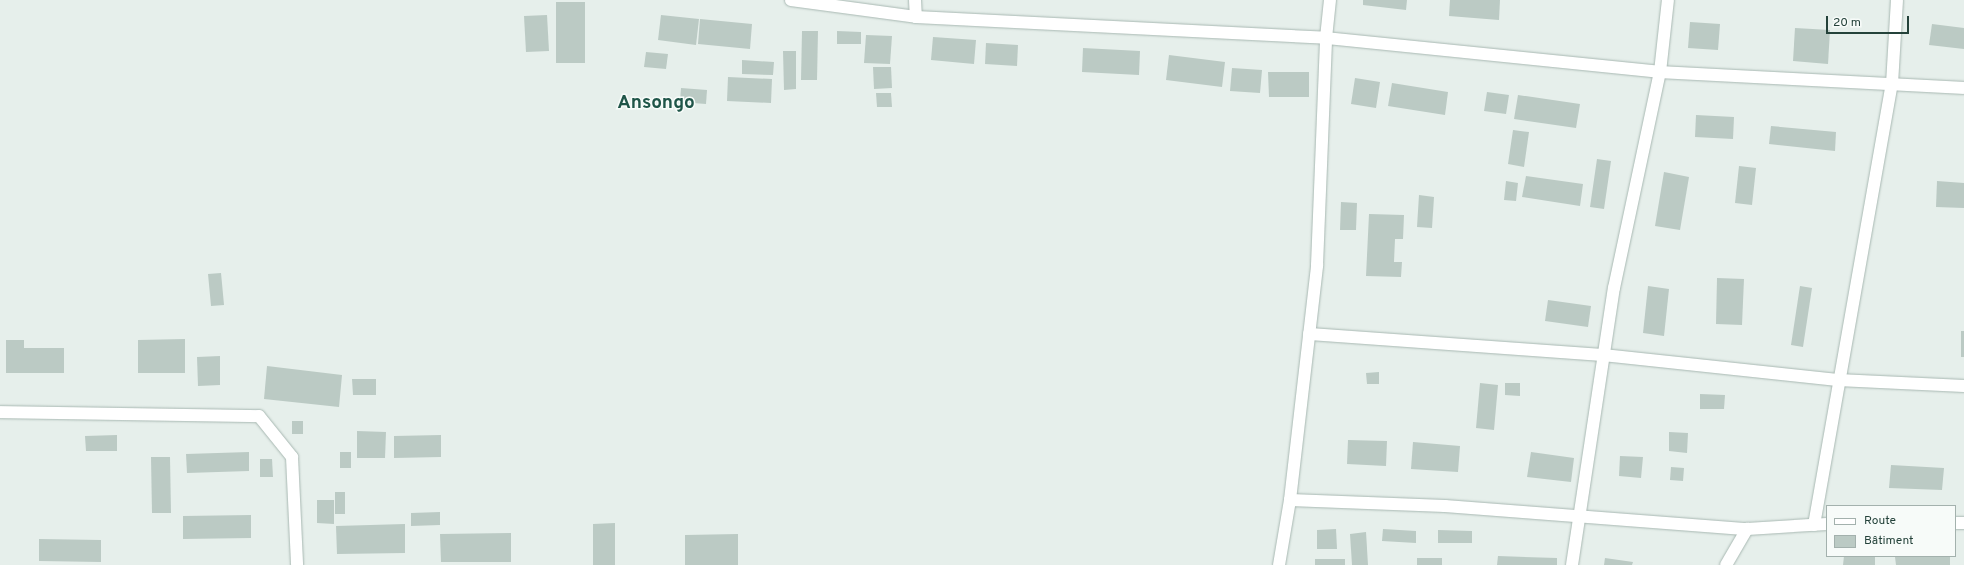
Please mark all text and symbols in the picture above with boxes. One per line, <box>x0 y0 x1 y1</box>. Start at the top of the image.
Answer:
scale bar <box>1828 8 1911 34</box>
text: 20 m <box>1833 15 1861 31</box>
district label: Ansongo <box>617 93 695 115</box>
legend <box>1826 505 1956 557</box>
text: Route <box>1864 513 1896 529</box>
text: Bâtiment <box>1864 533 1914 549</box>

